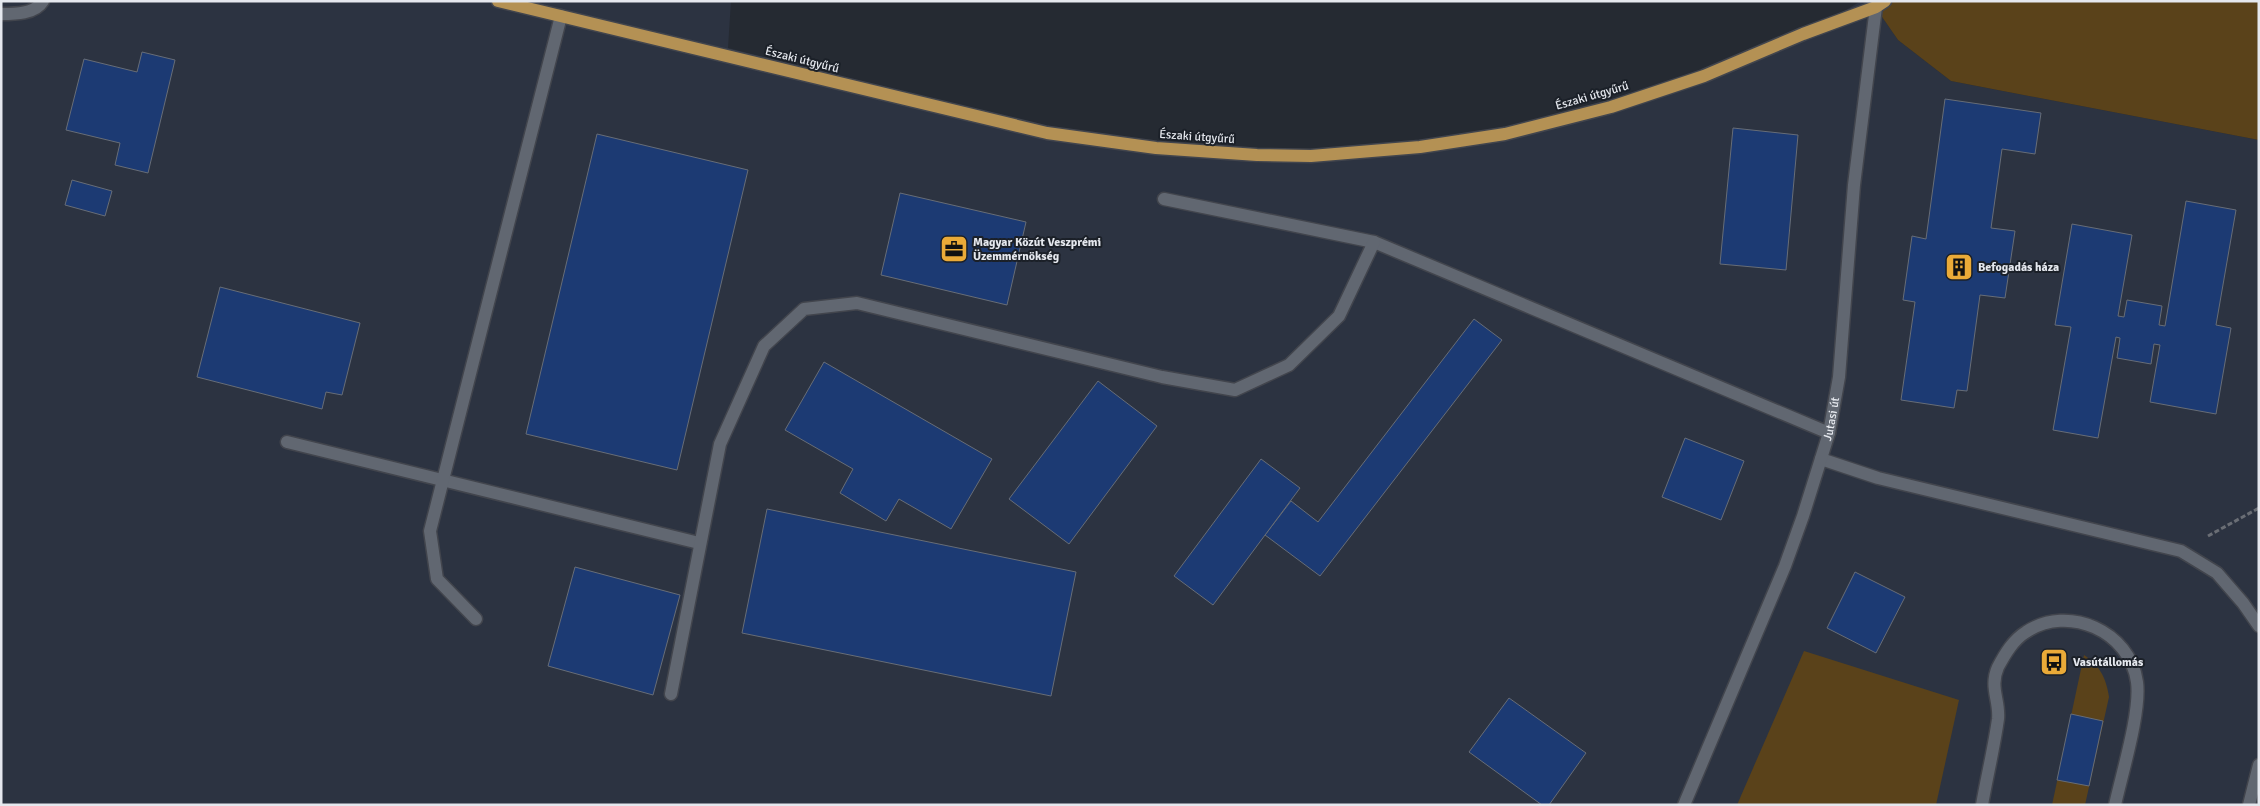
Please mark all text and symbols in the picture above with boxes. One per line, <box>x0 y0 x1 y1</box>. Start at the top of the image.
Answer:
street label: Északi útgyűrű <box>764 44 840 76</box>
street label: Északi útgyűrű <box>1554 78 1630 114</box>
street label: Északi útgyűrű <box>1159 127 1235 147</box>
office icon: Magyar Közút Veszprémi Üzemmérnökség <box>939 234 969 264</box>
place label: Magyar Közút Veszprémi Üzemmérnökség <box>973 235 1101 264</box>
building icon: Befogadás háza <box>1944 252 1974 282</box>
place label: Befogadás háza <box>1978 260 2059 275</box>
street label: Jutasi út <box>1820 396 1843 443</box>
bus stop icon: Vasútállomás <box>2039 647 2069 677</box>
place label: Vasútállomás <box>2073 655 2144 670</box>

